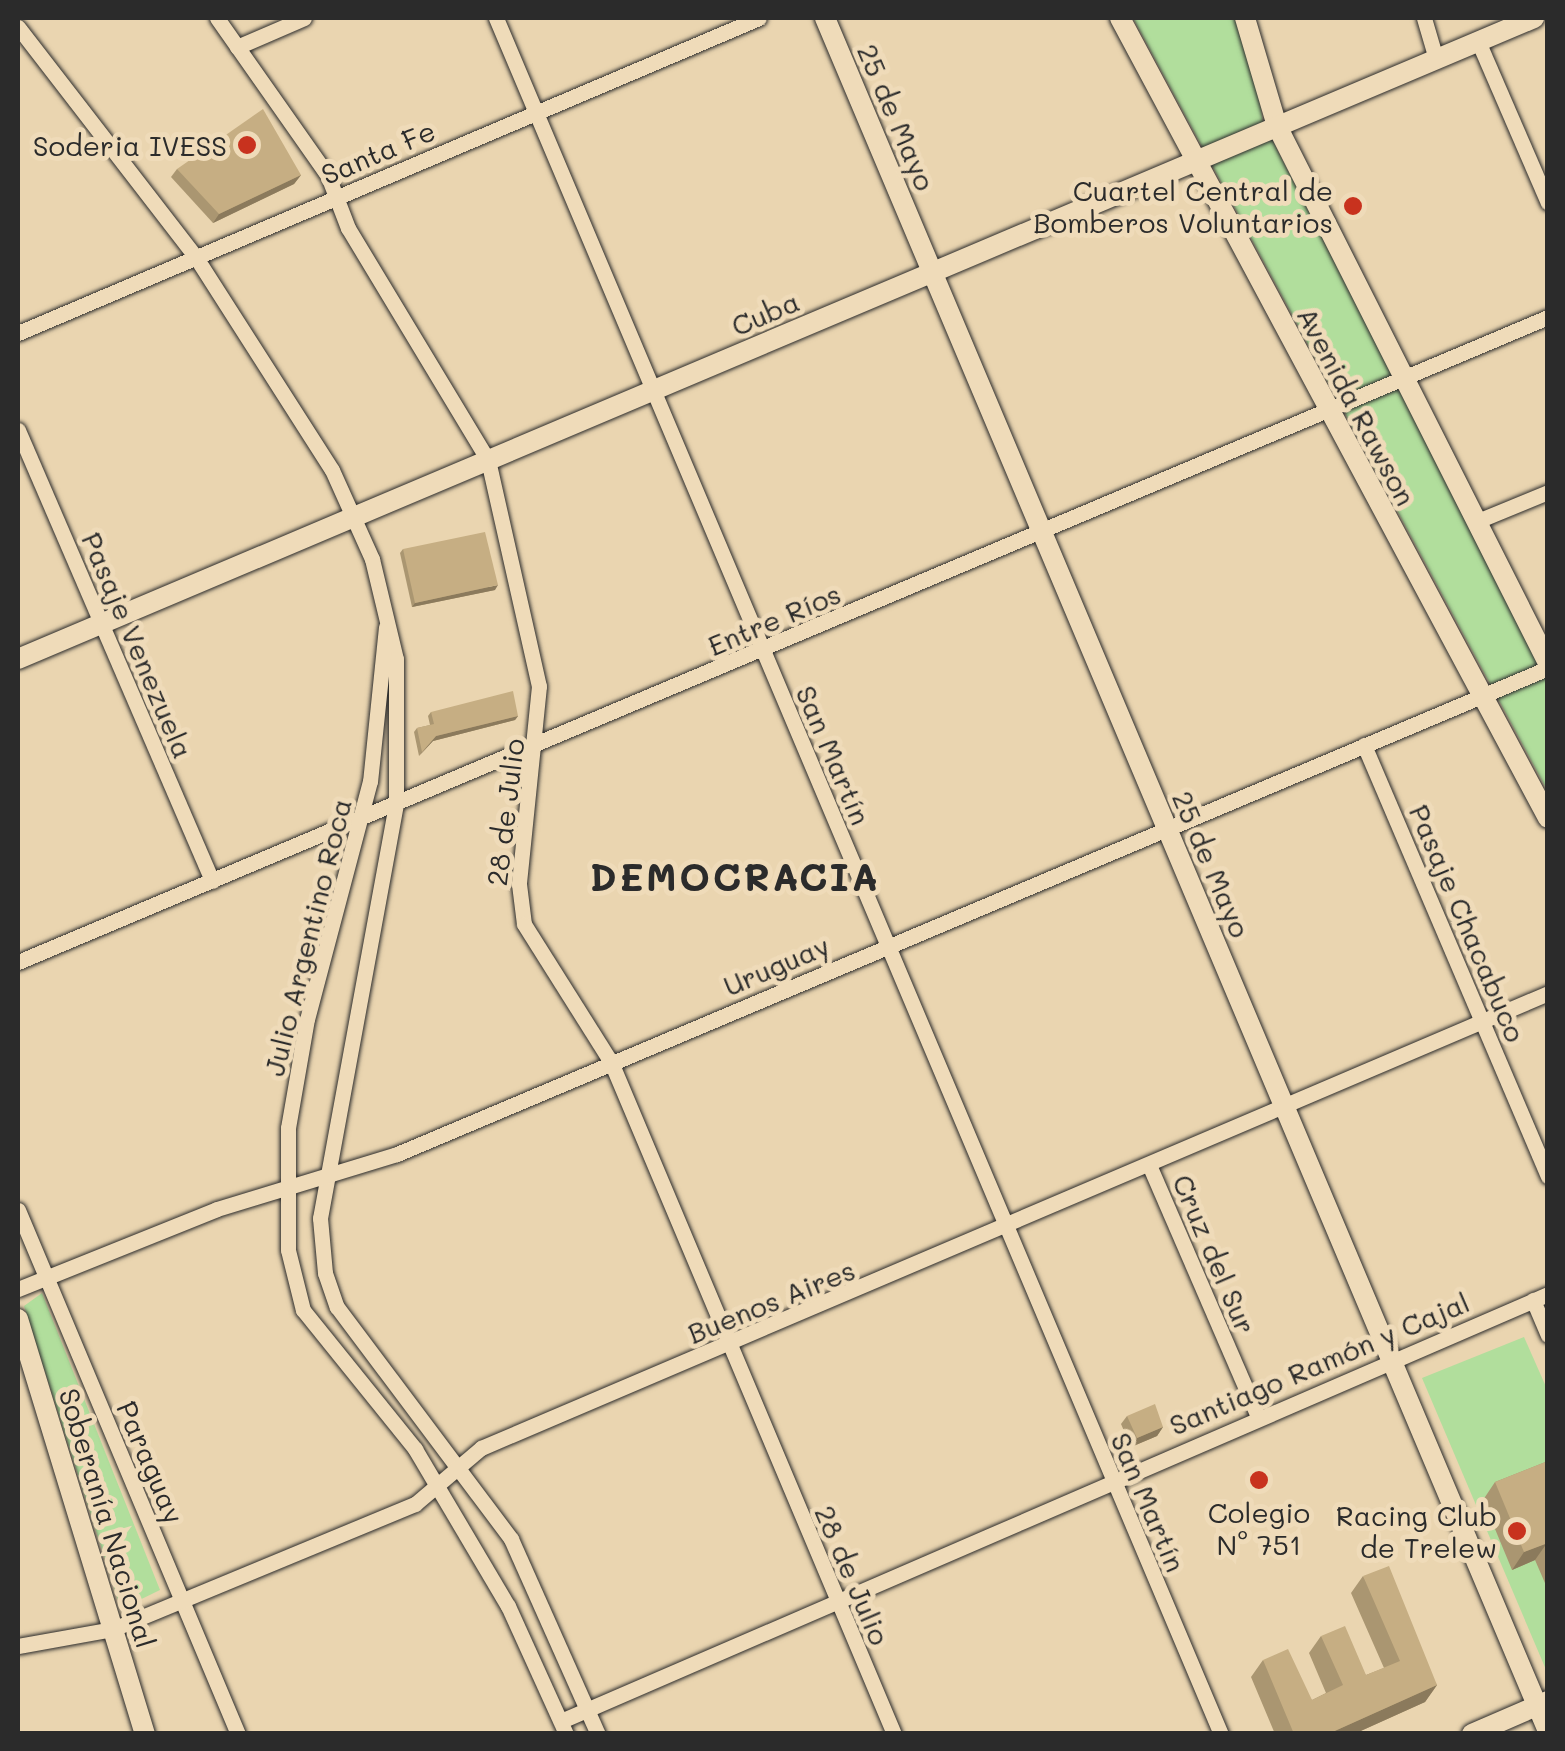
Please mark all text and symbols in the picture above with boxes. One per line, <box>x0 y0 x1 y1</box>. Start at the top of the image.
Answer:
street label: 25 de Mayo <box>851 39 943 195</box>
street label: Santa Fe <box>316 113 440 191</box>
place label: Soderia IVESS <box>33 128 227 162</box>
marker: Soderia IVESS <box>236 134 258 156</box>
place label: Cuartel Central de Bomberos Voluntarios <box>1033 173 1333 239</box>
marker: Cuartel Central de Bomberos Voluntarios <box>1342 195 1364 217</box>
street label: Cuba <box>726 284 804 342</box>
street label: Avenida Rawson <box>1291 301 1423 511</box>
street label: Pasaje Venezuela <box>75 527 201 763</box>
street label: Entre Ríos <box>702 576 846 662</box>
street label: San Martín <box>790 680 878 830</box>
street label: 28 de Julio <box>479 736 531 888</box>
street label: 25 de Mayo <box>1166 786 1258 942</box>
street label: Julio Argentino Roca <box>256 795 358 1079</box>
street label: Pasaje Chacabuco <box>1403 799 1533 1047</box>
district label: DEMOCRACIA <box>590 854 880 900</box>
street label: Uruguay <box>718 928 834 1002</box>
street label: Cruz del Sur <box>1166 1169 1264 1339</box>
street label: Buenos Aires <box>682 1252 860 1350</box>
street label: Santiago Ramón y Cajal <box>1164 1285 1474 1441</box>
street label: Soberanía Nacional <box>53 1384 163 1652</box>
street label: Paraguay <box>110 1396 192 1528</box>
street label: San Martín <box>1105 1427 1193 1577</box>
marker: Colegio N° 751 <box>1248 1469 1270 1491</box>
place label: Colegio N° 751 <box>1208 1495 1310 1561</box>
place label: Racing Club de Trelew <box>1336 1498 1497 1564</box>
street label: 28 de Julio <box>809 1500 897 1650</box>
marker: Racing Club de Trelew <box>1506 1520 1528 1542</box>

